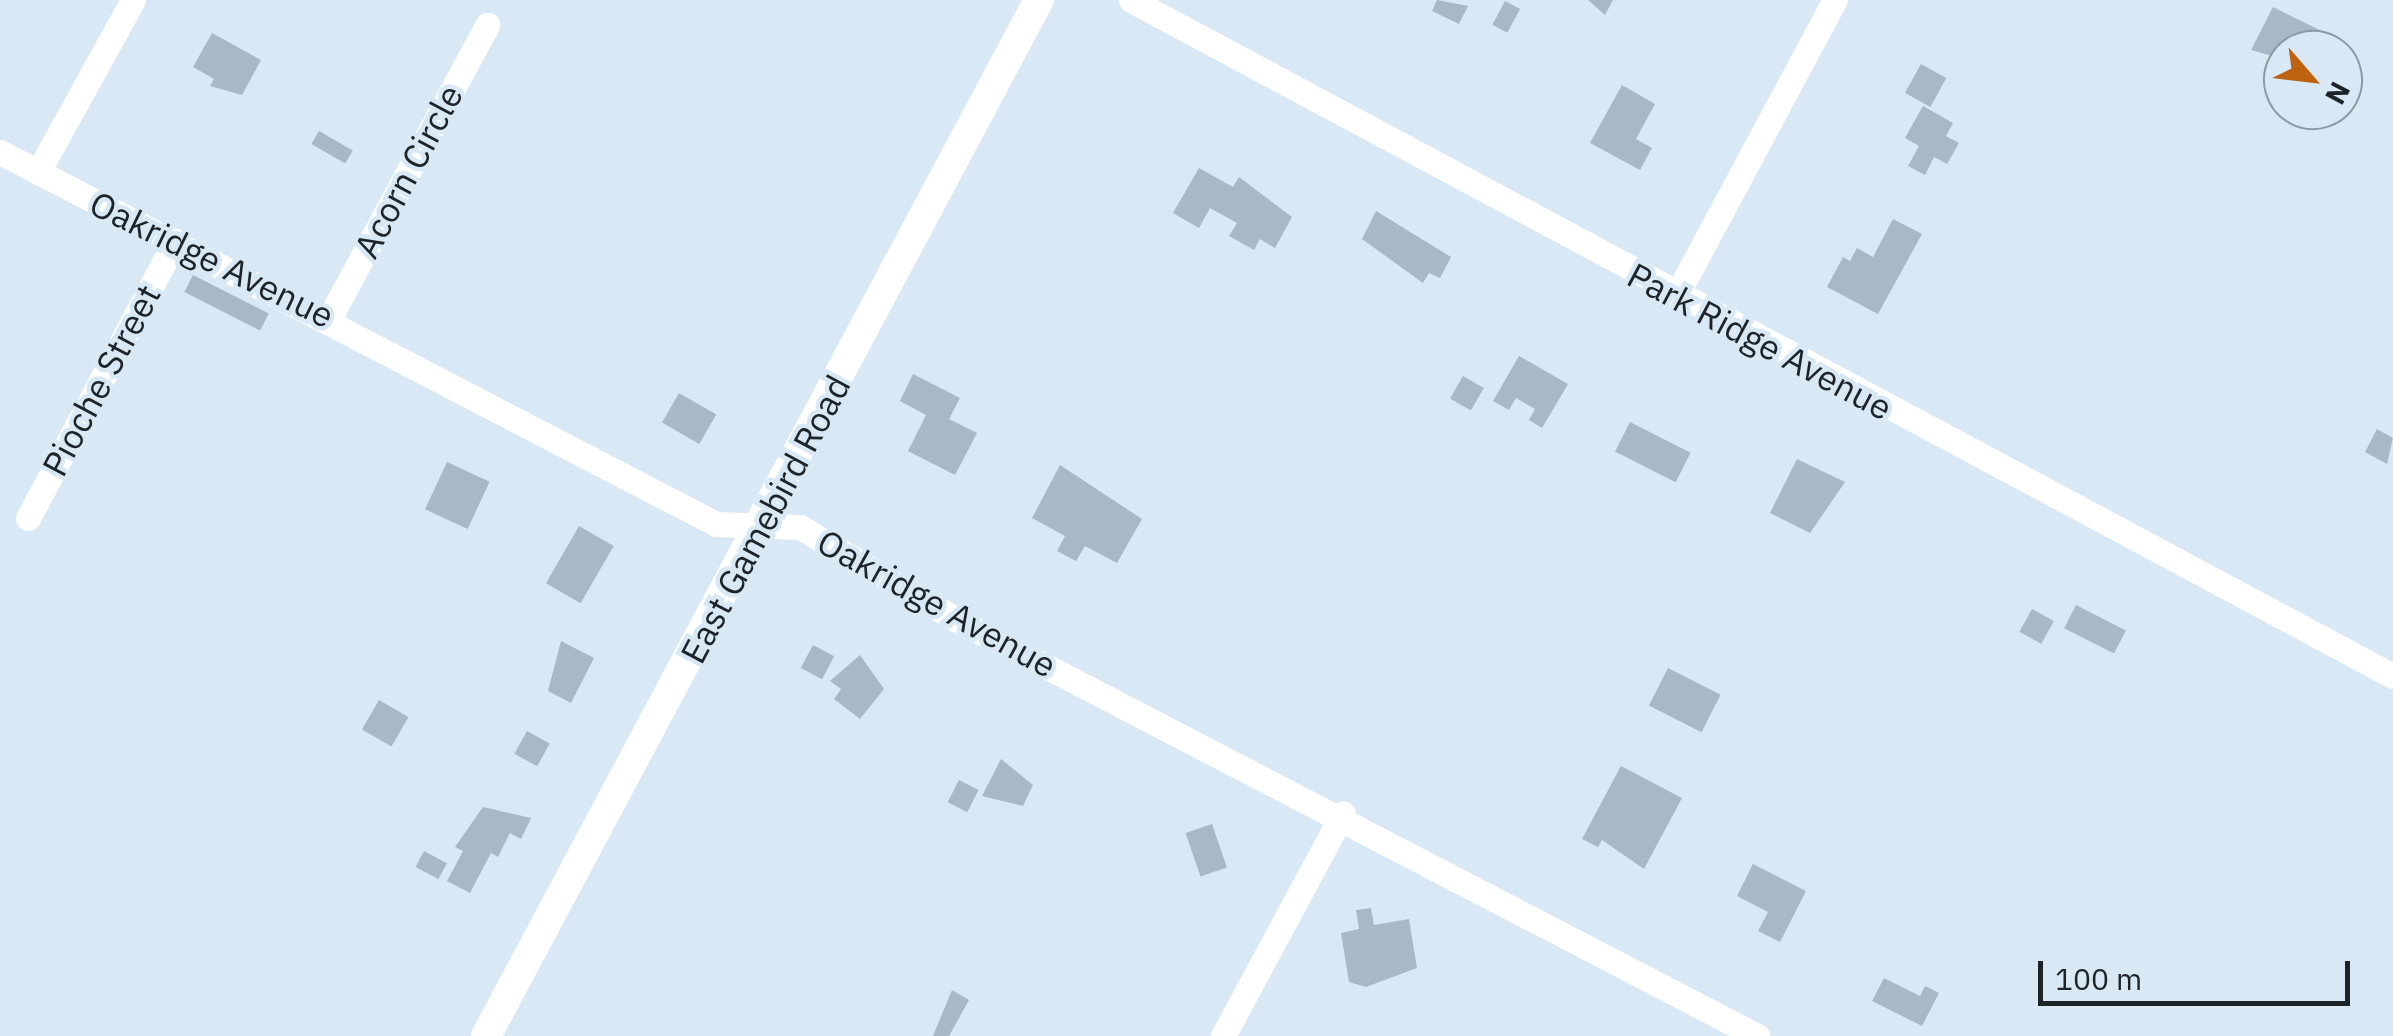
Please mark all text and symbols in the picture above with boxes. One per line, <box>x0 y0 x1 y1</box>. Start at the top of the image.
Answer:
north arrow <box>2263 30 2363 130</box>
text: N <box>2317 76 2359 111</box>
street label: Acorn Circle <box>345 77 471 265</box>
street label: Oakridge Avenue <box>83 182 341 336</box>
street label: Park Ridge Avenue <box>1621 254 1899 428</box>
street label: Pioche Street <box>33 277 169 483</box>
street label: East Gamebird Road <box>671 368 859 670</box>
street label: Oakridge Avenue <box>810 520 1064 686</box>
scale bar <box>2043 941 2356 1003</box>
text: 100 m <box>2055 959 2142 998</box>

